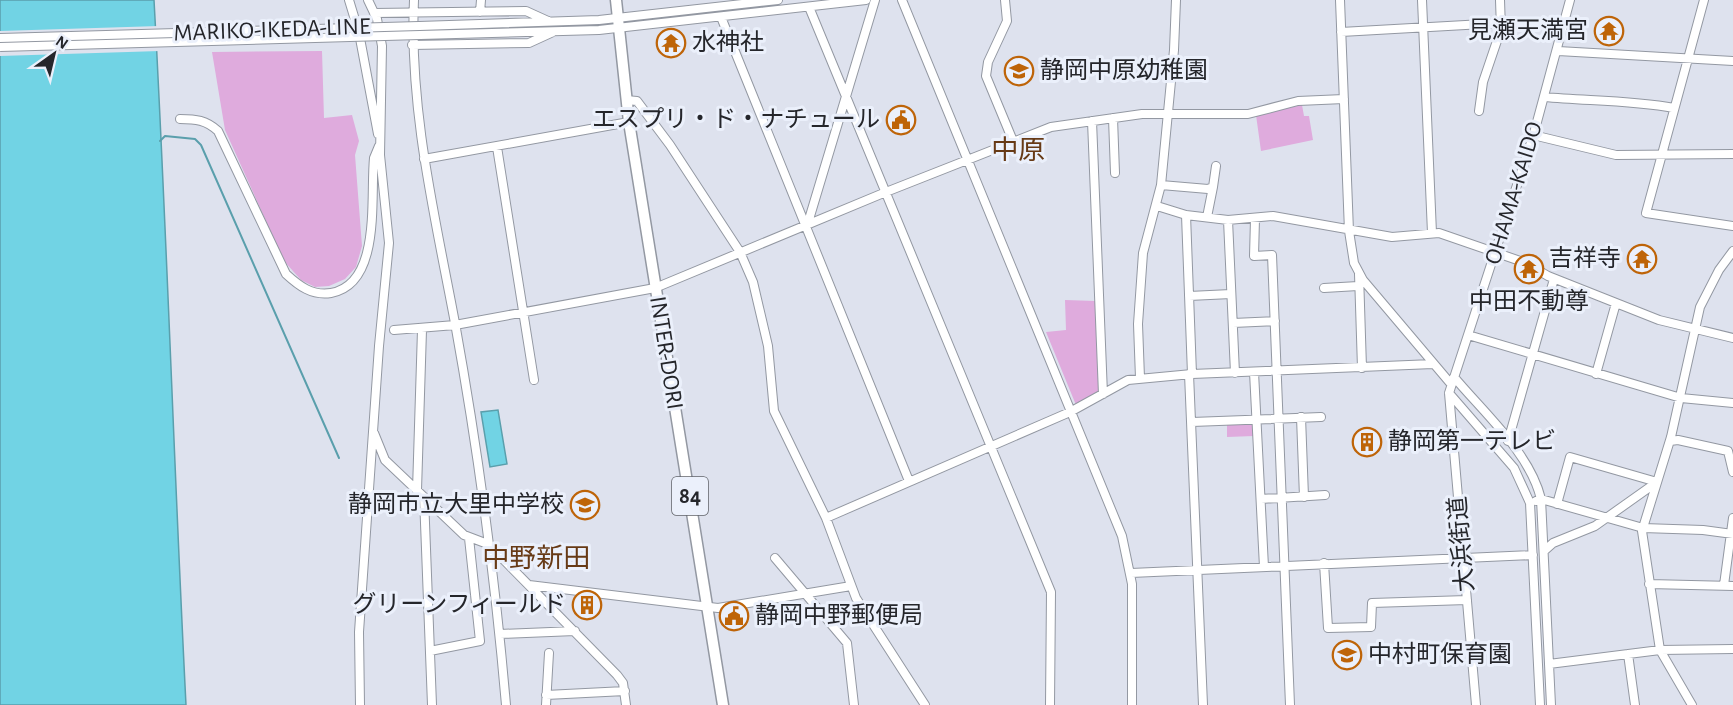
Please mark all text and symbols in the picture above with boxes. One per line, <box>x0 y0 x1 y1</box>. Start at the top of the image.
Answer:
street label: MARIKO-IKEDA-LINE <box>173 15 371 45</box>
temple icon: 見瀬天満宮 <box>1593 15 1625 47</box>
place label: 見瀬天満宮 <box>1468 17 1588 43</box>
north arrow <box>24 24 84 84</box>
temple icon: 水神社 <box>655 27 687 59</box>
place label: 水神社 <box>692 29 764 55</box>
text: N <box>53 33 71 52</box>
school or university icon: 静岡中原幼稚園 <box>1003 55 1035 87</box>
place label: 静岡中原幼稚園 <box>1040 57 1208 83</box>
public building icon: エスプリ・ド・ナチュール <box>885 104 917 136</box>
place label: エスプリ・ド・ナチュール <box>592 107 880 132</box>
street label: OHAMA-KAIDO <box>1481 119 1547 267</box>
district label: 中原 <box>991 136 1045 164</box>
temple icon: 吉祥寺 <box>1626 243 1658 275</box>
place label: 吉祥寺 <box>1549 245 1621 271</box>
temple icon: 中田不動尊 <box>1513 253 1545 285</box>
place label: 中田不動尊 <box>1469 288 1589 314</box>
street label: INTER-DORI <box>645 295 687 411</box>
building icon: 静岡第一テレビ <box>1351 426 1383 458</box>
place label: 静岡第一テレビ <box>1388 428 1556 454</box>
road number: 84 <box>672 477 708 515</box>
school or university icon: 静岡市立大里中学校 <box>569 489 601 521</box>
place label: 静岡市立大里中学校 <box>348 491 564 517</box>
street label: 大浜街道 <box>1444 495 1478 593</box>
district label: 中野新田 <box>482 544 590 572</box>
building icon: グリーンフィールド <box>571 589 603 621</box>
place label: グリーンフィールド <box>352 591 566 617</box>
public building icon: 静岡中野郵便局 <box>718 600 750 632</box>
place label: 静岡中野郵便局 <box>755 602 923 628</box>
school or university icon: 中村町保育園 <box>1331 639 1363 671</box>
place label: 中村町保育園 <box>1368 641 1512 667</box>

